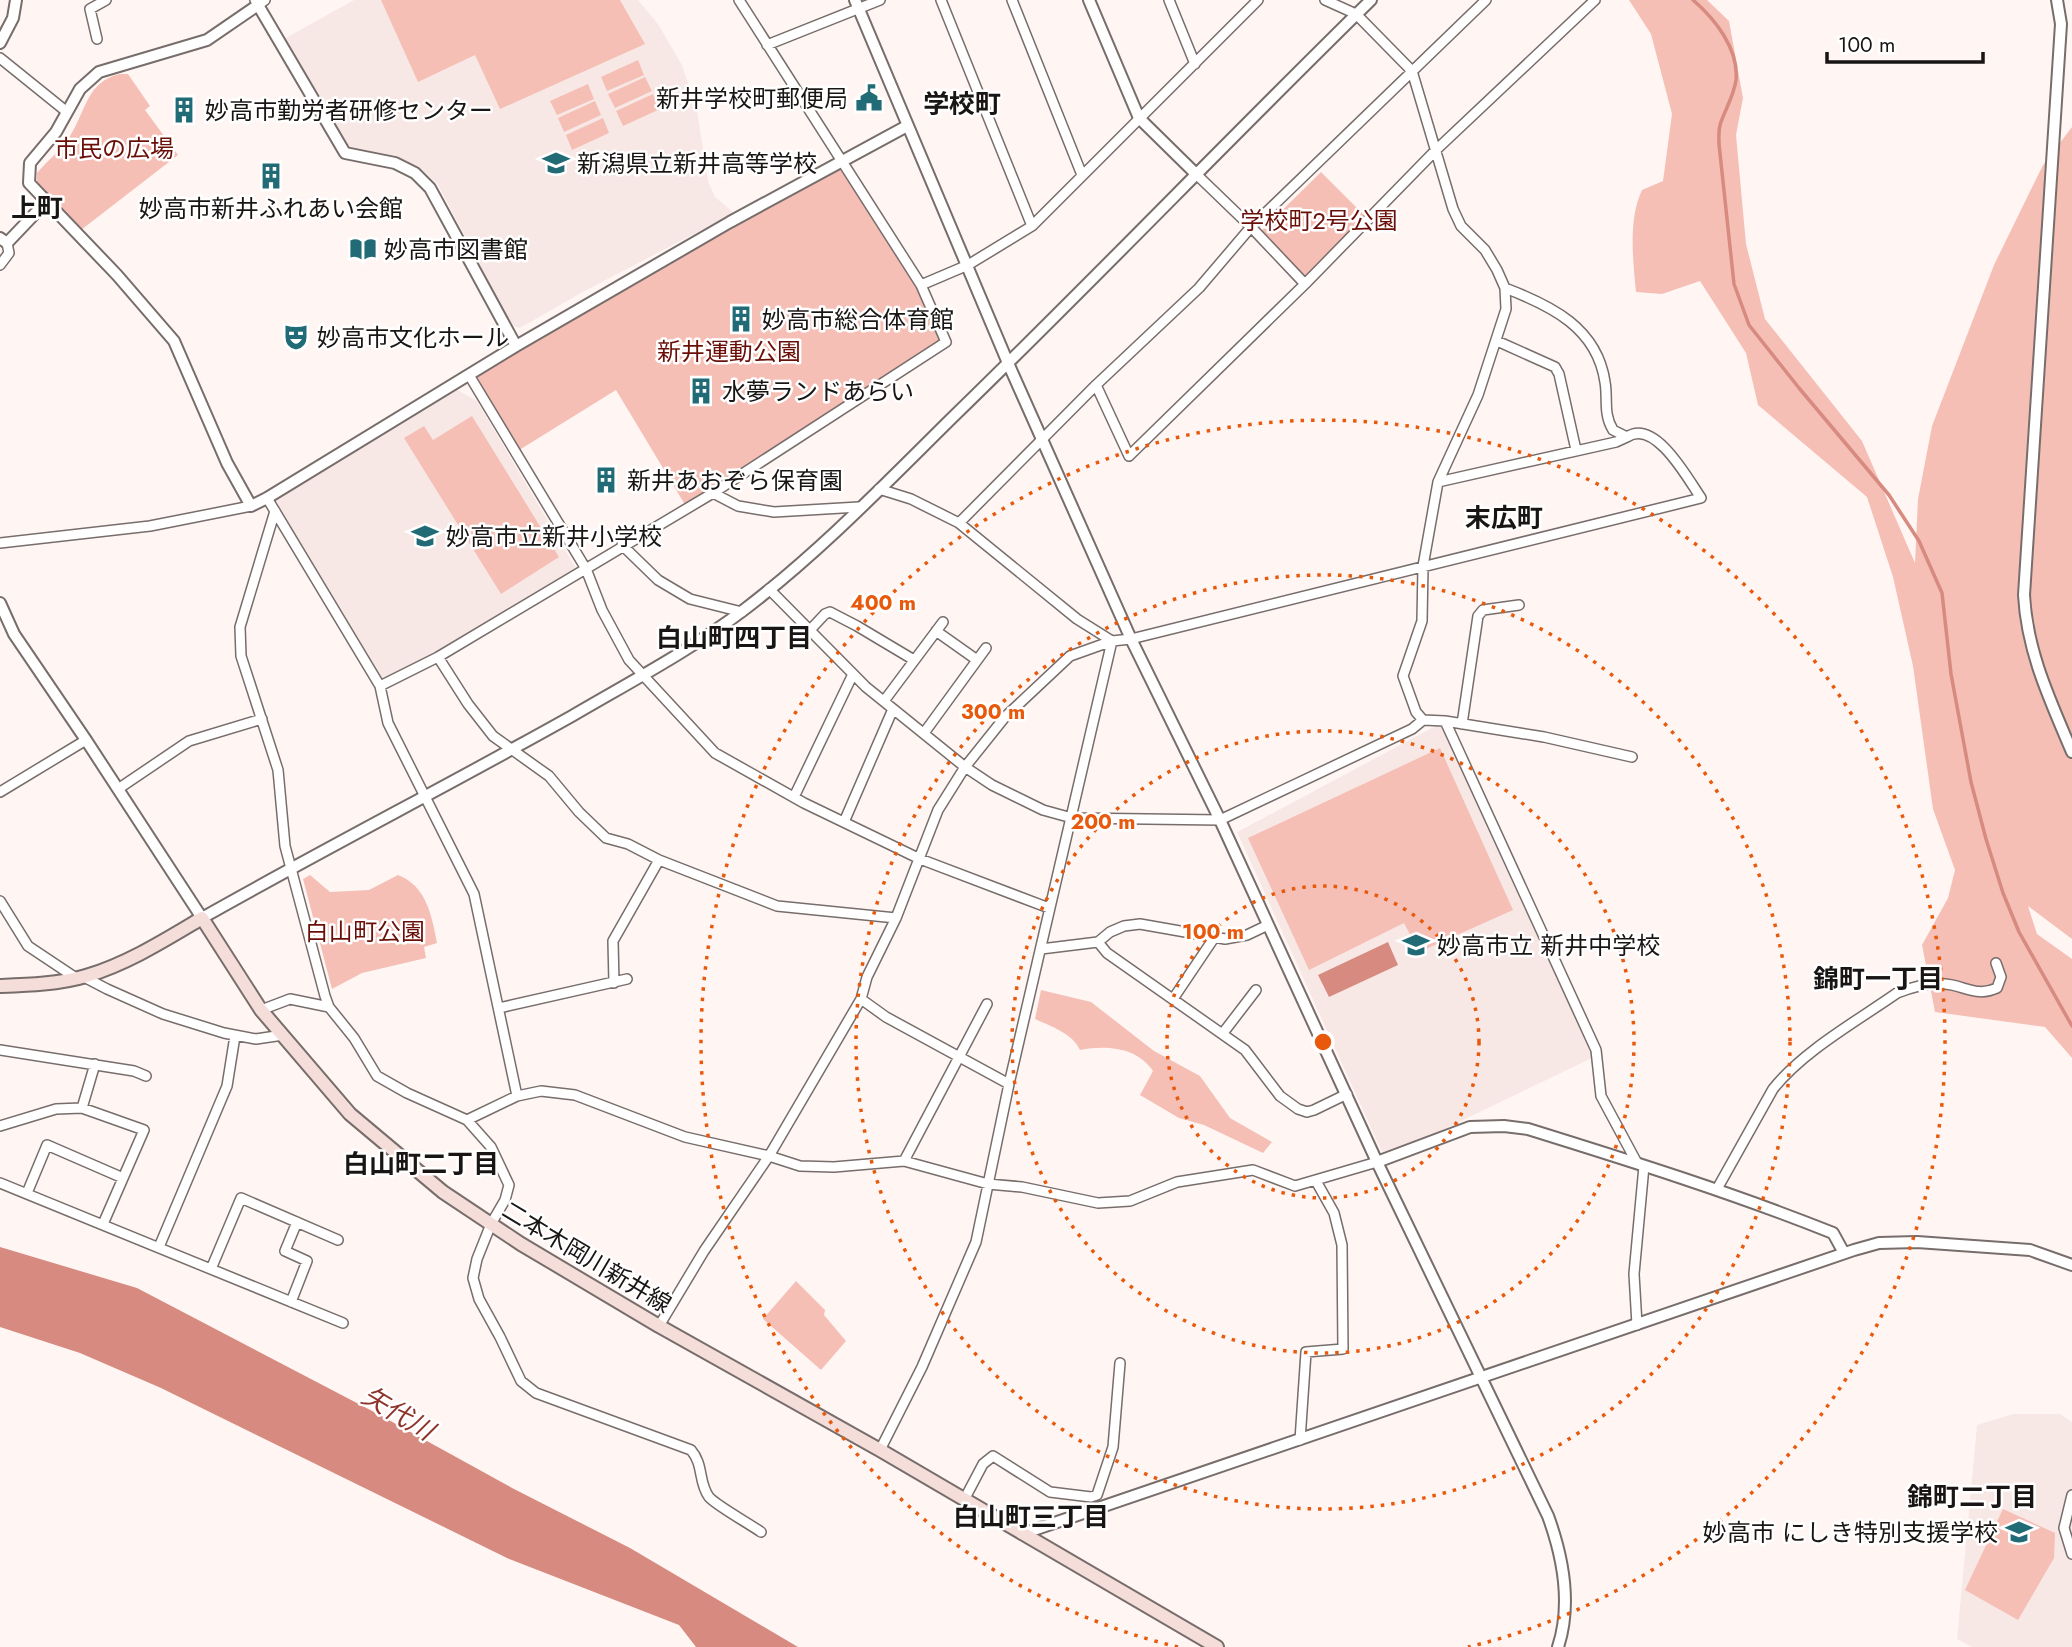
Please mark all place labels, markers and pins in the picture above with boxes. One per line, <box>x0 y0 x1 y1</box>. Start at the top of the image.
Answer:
place label: 新井学校町郵便局 <box>656 81 848 116</box>
public building icon: 新井学校町郵便局 <box>854 83 884 113</box>
place label: 妙高市勤労者研修センター <box>205 93 493 128</box>
building icon: 妙高市勤労者研修センター <box>169 95 199 125</box>
place label: 新潟県立新井高等学校 <box>577 146 817 181</box>
school or university icon: 新潟県立新井高等学校 <box>541 148 571 178</box>
building icon: 妙高市新井ふれあい会館 <box>256 161 286 191</box>
place label: 妙高市新井ふれあい会館 <box>139 191 403 226</box>
place label: 妙高市図書館 <box>384 232 528 267</box>
library icon: 妙高市図書館 <box>348 234 378 264</box>
place label: 妙高市総合体育館 <box>762 302 954 337</box>
building icon: 妙高市総合体育館 <box>726 304 756 334</box>
place label: 妙高市文化ホール <box>317 320 509 355</box>
theatre icon: 妙高市文化ホール <box>281 322 311 352</box>
place label: 水夢ランドあらい <box>722 374 914 409</box>
building icon: 水夢ランドあらい <box>686 376 716 406</box>
place label: 新井あおぞら保育園 <box>627 463 843 498</box>
building icon: 新井あおぞら保育園 <box>591 465 621 495</box>
place label: 妙高市立新井小学校 <box>446 519 662 554</box>
school or university icon: 妙高市立新井小学校 <box>410 521 440 551</box>
place label: 妙高市立 新井中学校 <box>1437 928 1660 963</box>
school or university icon: 妙高市立 新井中学校 <box>1401 930 1431 960</box>
centre of rings <box>1311 1030 1335 1054</box>
place label: 妙高市 にしき特別支援学校 <box>1703 1515 1998 1550</box>
school or university icon: 妙高市 にしき特別支援学校 <box>2004 1517 2034 1547</box>

